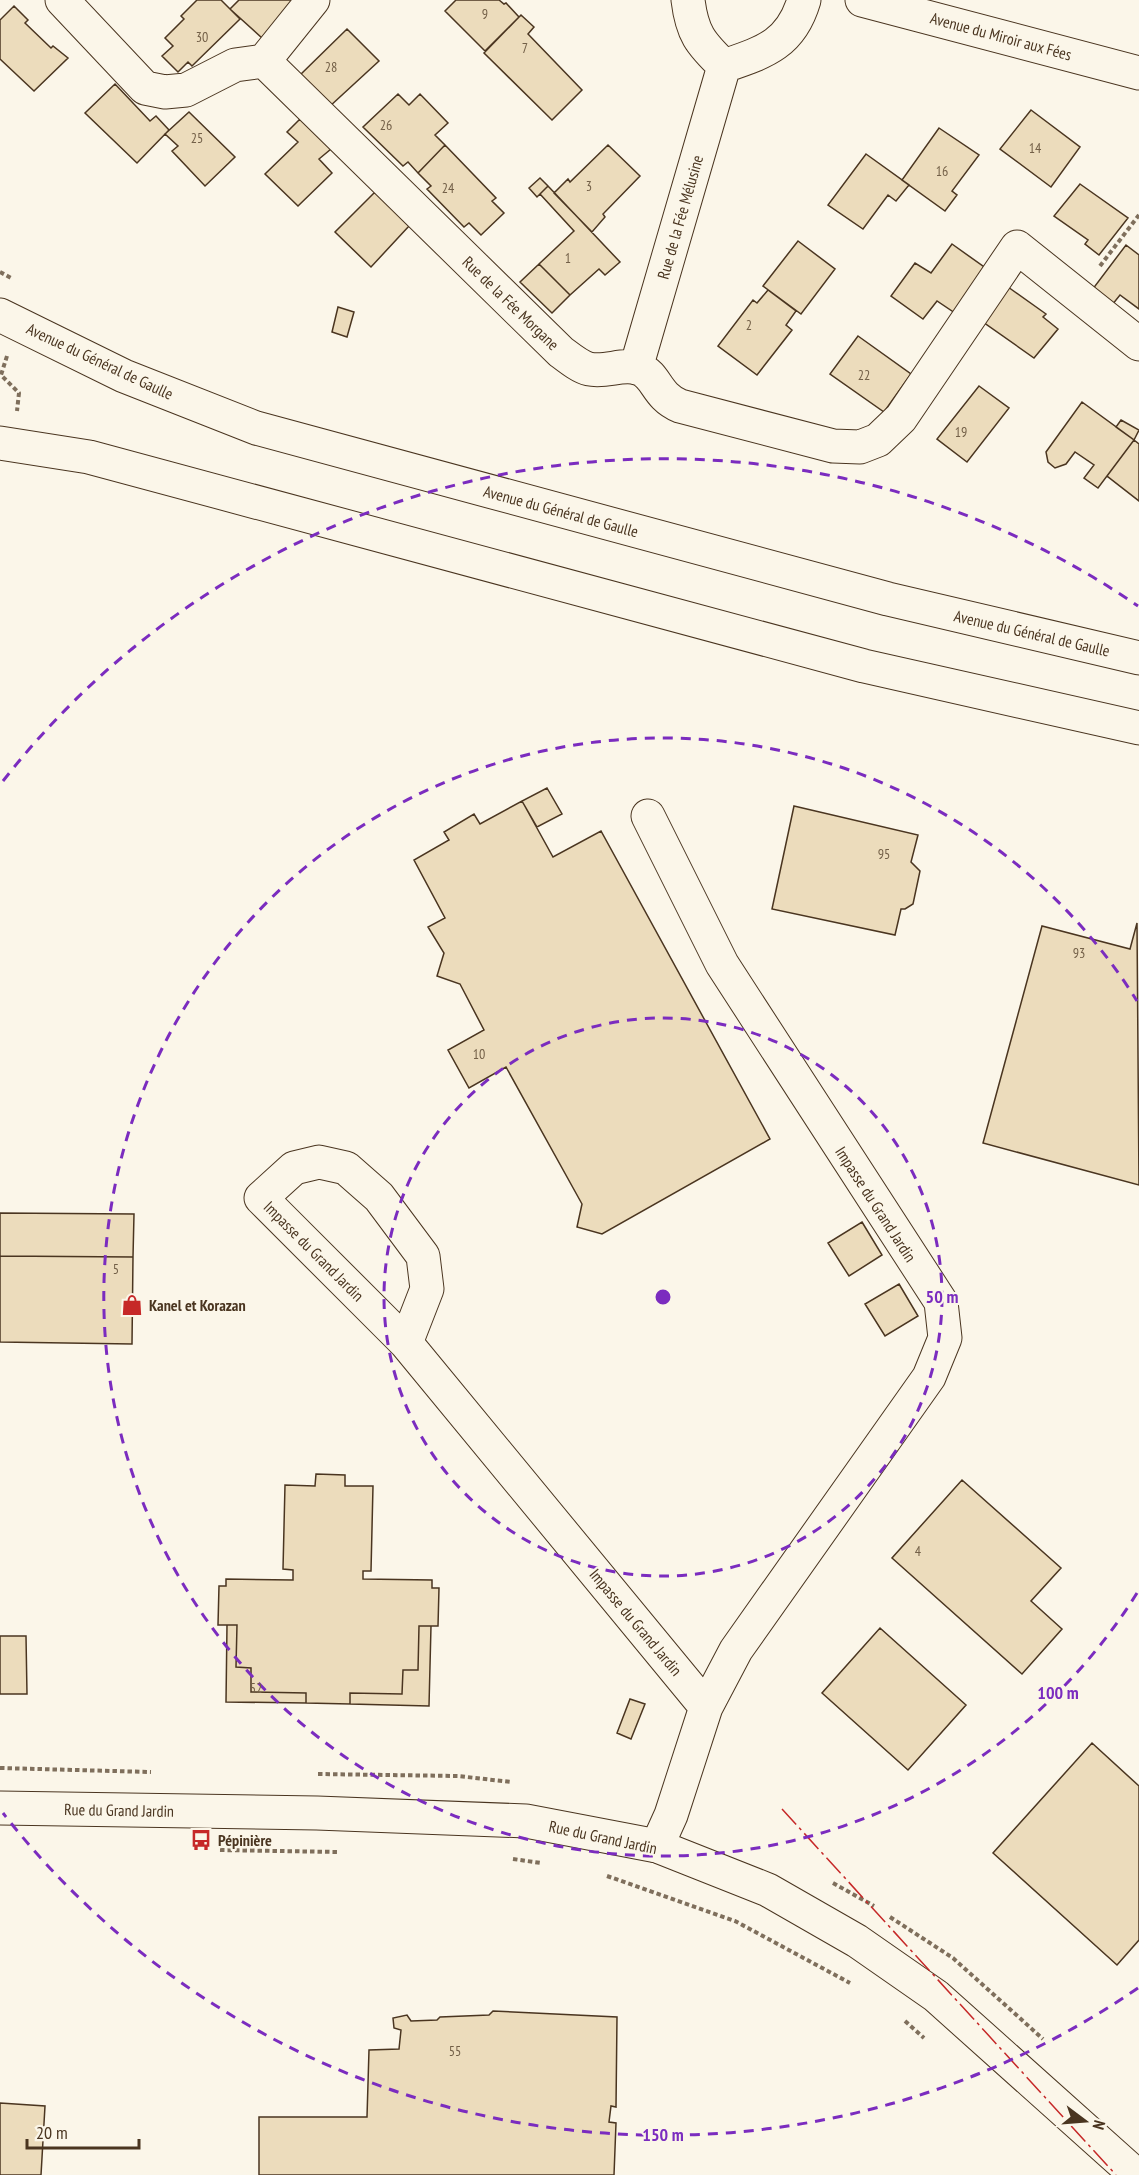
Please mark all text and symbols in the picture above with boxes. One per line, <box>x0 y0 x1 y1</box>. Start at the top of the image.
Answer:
house number: 9 <box>482 5 488 23</box>
street label: Avenue du Miroir aux Fées <box>928 8 1074 64</box>
house number: 30 <box>196 28 208 46</box>
house number: 7 <box>522 39 528 57</box>
house number: 28 <box>325 58 337 76</box>
house number: 26 <box>380 116 392 134</box>
house number: 25 <box>191 129 203 147</box>
house number: 14 <box>1029 139 1042 157</box>
street label: Rue de la Fée Mélusine <box>653 153 707 281</box>
house number: 16 <box>936 162 948 180</box>
house number: 3 <box>586 177 592 195</box>
house number: 24 <box>442 179 455 197</box>
house number: 1 <box>565 249 571 267</box>
street label: Rue de la Fée Morgane <box>459 252 563 354</box>
house number: 2 <box>746 316 752 334</box>
street label: Avenue du Général de Gaulle <box>24 318 176 404</box>
house number: 22 <box>858 366 870 384</box>
house number: 19 <box>955 423 967 441</box>
street label: Avenue du Général de Gaulle <box>481 481 641 541</box>
street label: Avenue du Général de Gaulle <box>952 605 1112 661</box>
house number: 95 <box>878 845 890 863</box>
house number: 93 <box>1073 944 1085 962</box>
house number: 10 <box>473 1045 485 1063</box>
street label: Impasse du Grand Jardin <box>831 1143 921 1265</box>
street label: Impasse du Grand Jardin <box>260 1197 368 1305</box>
house number: 5 <box>113 1260 119 1278</box>
text: 50 m <box>926 1285 958 1308</box>
centre of rings <box>653 1287 673 1307</box>
shop icon: Kanel et Korazan <box>120 1293 144 1317</box>
place label: Kanel et Korazan <box>149 1295 246 1315</box>
house number: 4 <box>915 1542 922 1560</box>
street label: Impasse du Grand Jardin <box>585 1564 687 1680</box>
house number: 52 <box>250 1679 262 1697</box>
text: 100 m <box>1037 1681 1079 1704</box>
street label: Rue du Grand Jardin <box>64 1799 174 1821</box>
street label: Rue du Grand Jardin <box>547 1816 659 1858</box>
bus stop icon: Pépinière <box>189 1828 213 1852</box>
place label: Pépinière <box>218 1830 272 1850</box>
house number: 55 <box>449 2042 461 2060</box>
north arrow <box>1055 2091 1115 2151</box>
scale bar <box>27 2112 140 2150</box>
text: N <box>1089 2118 1110 2132</box>
text: 20 m <box>36 2121 68 2144</box>
text: 150 m <box>642 2123 684 2146</box>

